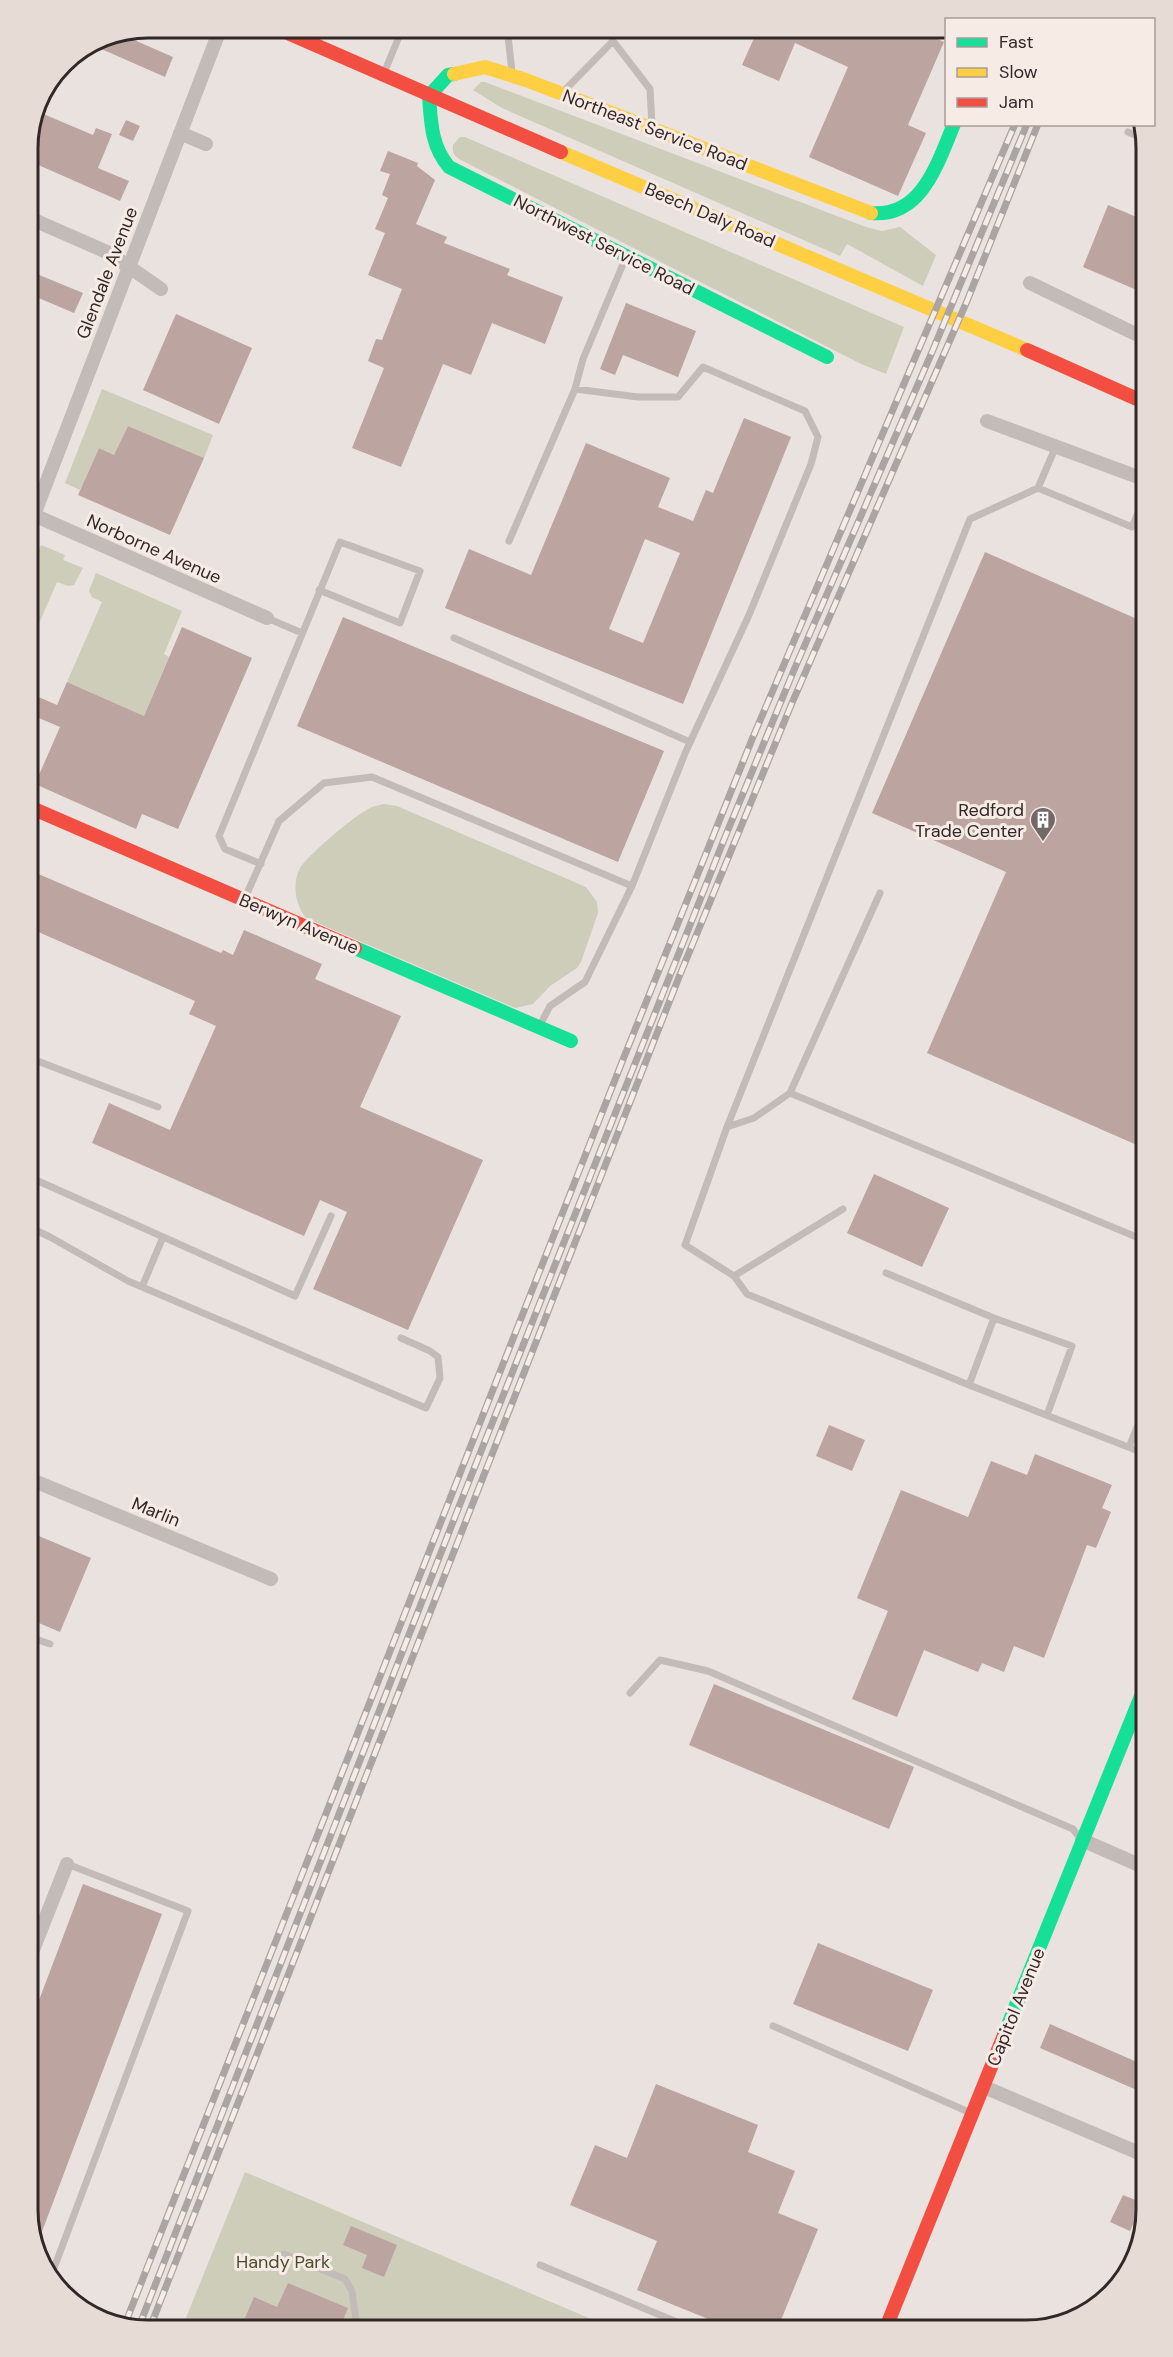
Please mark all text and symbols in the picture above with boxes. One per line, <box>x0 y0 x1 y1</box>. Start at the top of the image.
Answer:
legend <box>945 18 1155 126</box>
text: Fast <box>999 30 1034 54</box>
text: Slow <box>999 60 1038 84</box>
street label: Northeast Service Road <box>559 84 751 176</box>
text: Jam <box>999 90 1034 114</box>
street label: Beech Daly Road <box>641 177 779 253</box>
street label: Northwest Service Road <box>510 189 698 301</box>
street label: Glendale Avenue <box>71 204 143 342</box>
street label: Norborne Avenue <box>83 509 225 589</box>
place label: Redford Trade Center <box>915 798 1024 843</box>
building icon: Redford Trade Center <box>1028 805 1058 843</box>
street label: Berwyn Avenue <box>236 888 362 960</box>
street label: Marlin <box>128 1491 184 1533</box>
street label: Capitol Avenue <box>981 1944 1051 2070</box>
park label: Handy Park <box>236 2250 330 2274</box>

